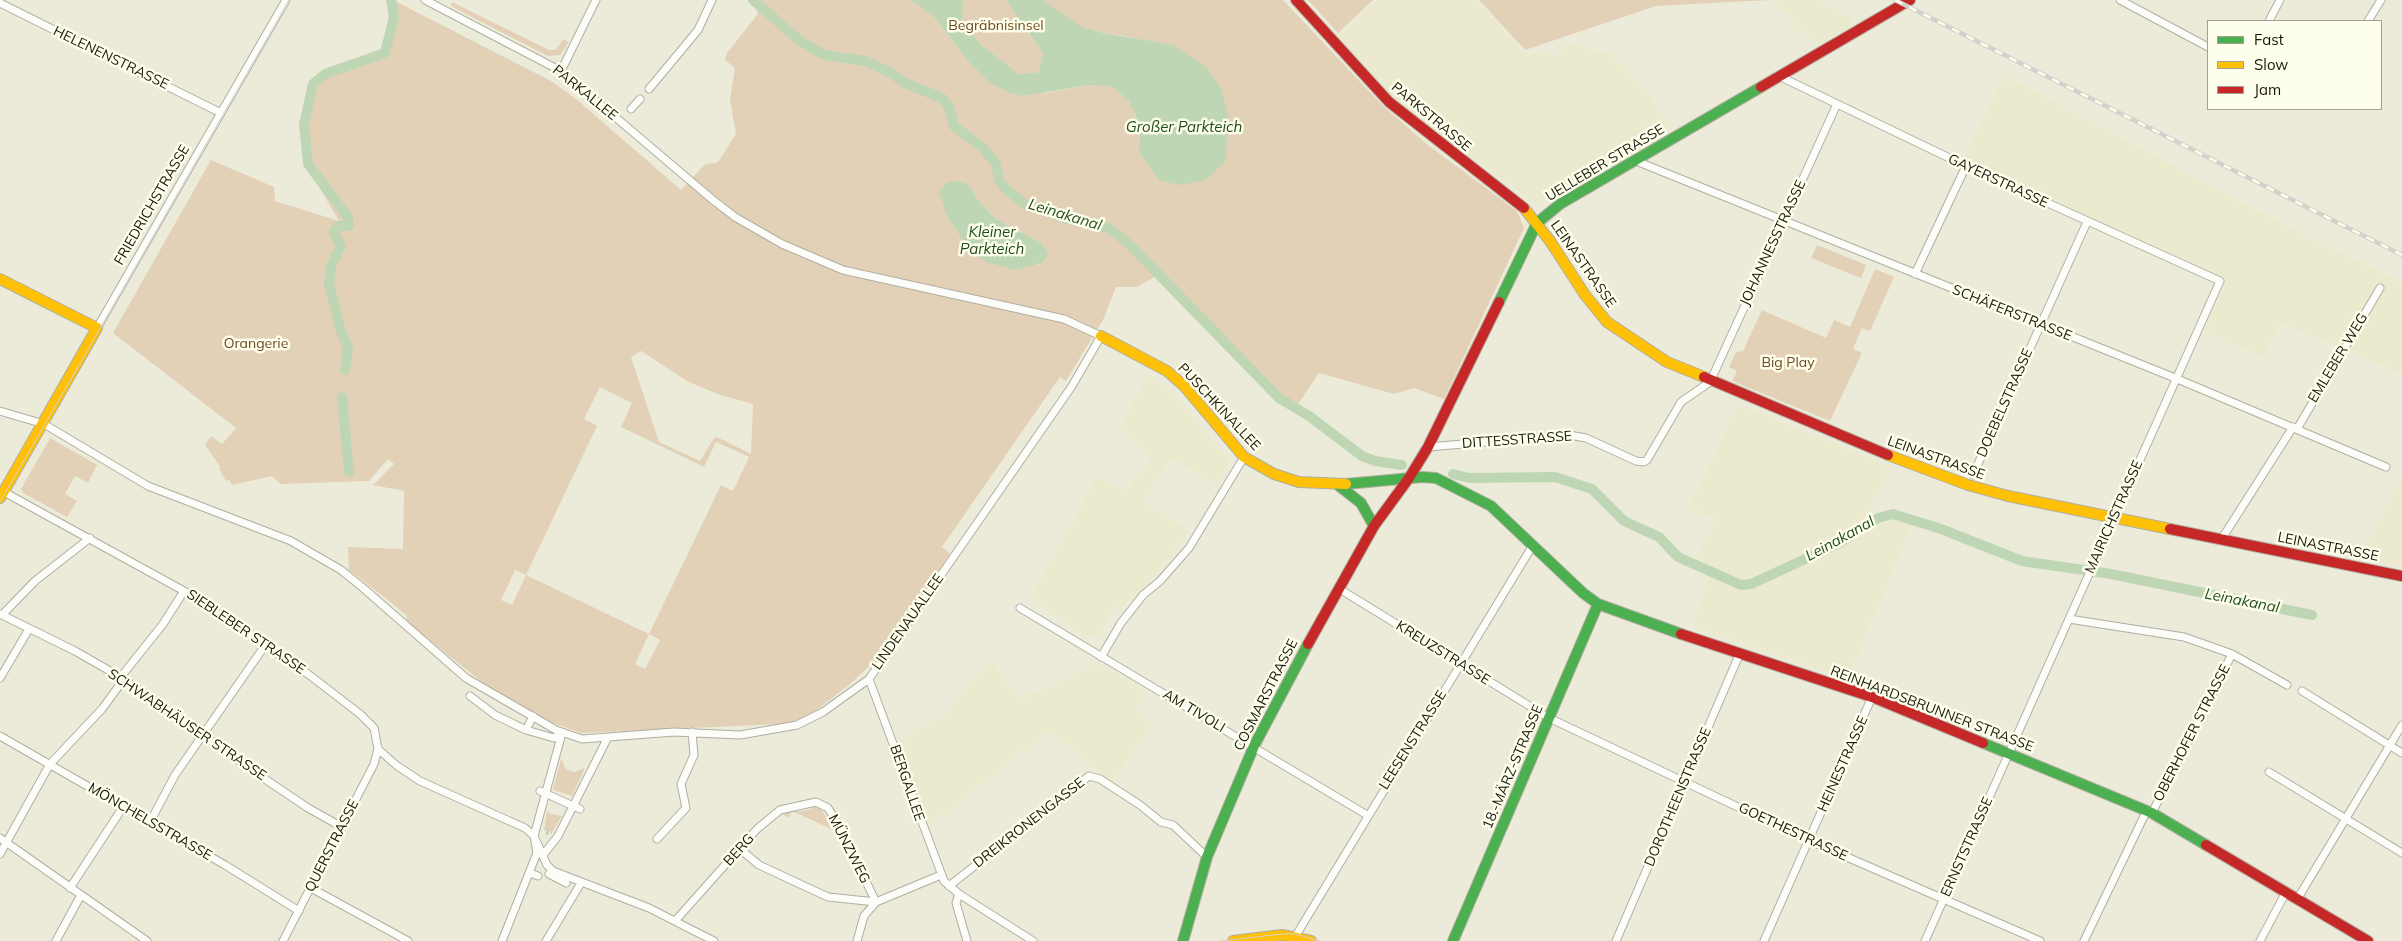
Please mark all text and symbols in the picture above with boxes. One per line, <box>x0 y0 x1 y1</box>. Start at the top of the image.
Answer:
park label: Begräbnisinsel <box>948 18 1044 34</box>
legend <box>2207 20 2382 110</box>
street label: HELENENSTRASSE <box>51 23 171 93</box>
text: Fast <box>2254 30 2284 49</box>
text: Slow <box>2254 55 2288 74</box>
street label: PARKALLEE <box>549 62 621 124</box>
street label: PARKSTRASSE <box>1388 79 1474 155</box>
text: Jam <box>2254 80 2281 99</box>
water label: Großer Parkteich <box>1126 118 1242 136</box>
street label: UELLEBER STRASSE <box>1543 121 1667 205</box>
street label: FRIEDRICHSTRASSE <box>111 142 193 268</box>
street label: GAYERSTRASSE <box>1945 150 2051 212</box>
street label: JOHANNESSTRASSE <box>1737 178 1809 308</box>
water label: Leinakanal <box>1026 195 1104 235</box>
street label: LEINASTRASSE <box>1547 217 1619 311</box>
water label: Kleiner Parkteich <box>960 223 1024 258</box>
street label: SCHÄFERSTRASSE <box>1950 281 2074 345</box>
street label: EMLEBER WEG <box>2305 310 2371 406</box>
park label: Orangerie <box>224 336 288 352</box>
street label: DOEBELSTRASSE <box>1974 346 2036 460</box>
park label: Big Play <box>1761 355 1815 371</box>
street label: PUSCHKINALLEE <box>1174 360 1264 454</box>
street label: DITTESSTRASSE <box>1461 428 1573 452</box>
street label: LEINASTRASSE <box>1885 433 1987 483</box>
street label: MAIRICHSTRASSE <box>2082 458 2146 576</box>
water label: Leinakanal <box>1803 513 1877 565</box>
street label: LEINASTRASSE <box>2276 529 2380 565</box>
street label: LINDENAUALLEE <box>869 571 947 673</box>
water label: Leinakanal <box>2203 585 2281 617</box>
street label: SIEBLEBER STRASSE <box>184 586 308 678</box>
street label: KREUZSTRASSE <box>1393 617 1493 689</box>
street label: COSMARSTRASSE <box>1231 636 1301 754</box>
street label: REINHARDSBRUNNER STRASSE <box>1828 662 2036 756</box>
street label: OBERHOFER STRASSE <box>2150 662 2234 804</box>
street label: SCHWABHÄUSER STRASSE <box>105 666 269 784</box>
street label: AM TIVOLI <box>1160 686 1228 736</box>
street label: LEESENSTRASSE <box>1376 687 1450 793</box>
street label: 18.-MÄRZ-STRASSE <box>1479 702 1547 832</box>
street label: HEINESTRASSE <box>1814 713 1872 815</box>
street label: DOROTHEENSTRASSE <box>1641 725 1715 869</box>
street label: BERGALLEE <box>886 743 928 823</box>
street label: DREIKRONENGASSE <box>970 774 1088 872</box>
street label: MÖNCHELSSTRASSE <box>85 780 215 864</box>
street label: ERNSTSTRASSE <box>1937 795 1997 899</box>
street label: QUERSTRASSE <box>302 797 362 895</box>
street label: GOETHESTRASSE <box>1736 799 1850 865</box>
street label: MÜNZWEG <box>825 812 873 886</box>
street label: BERG <box>720 830 758 870</box>

